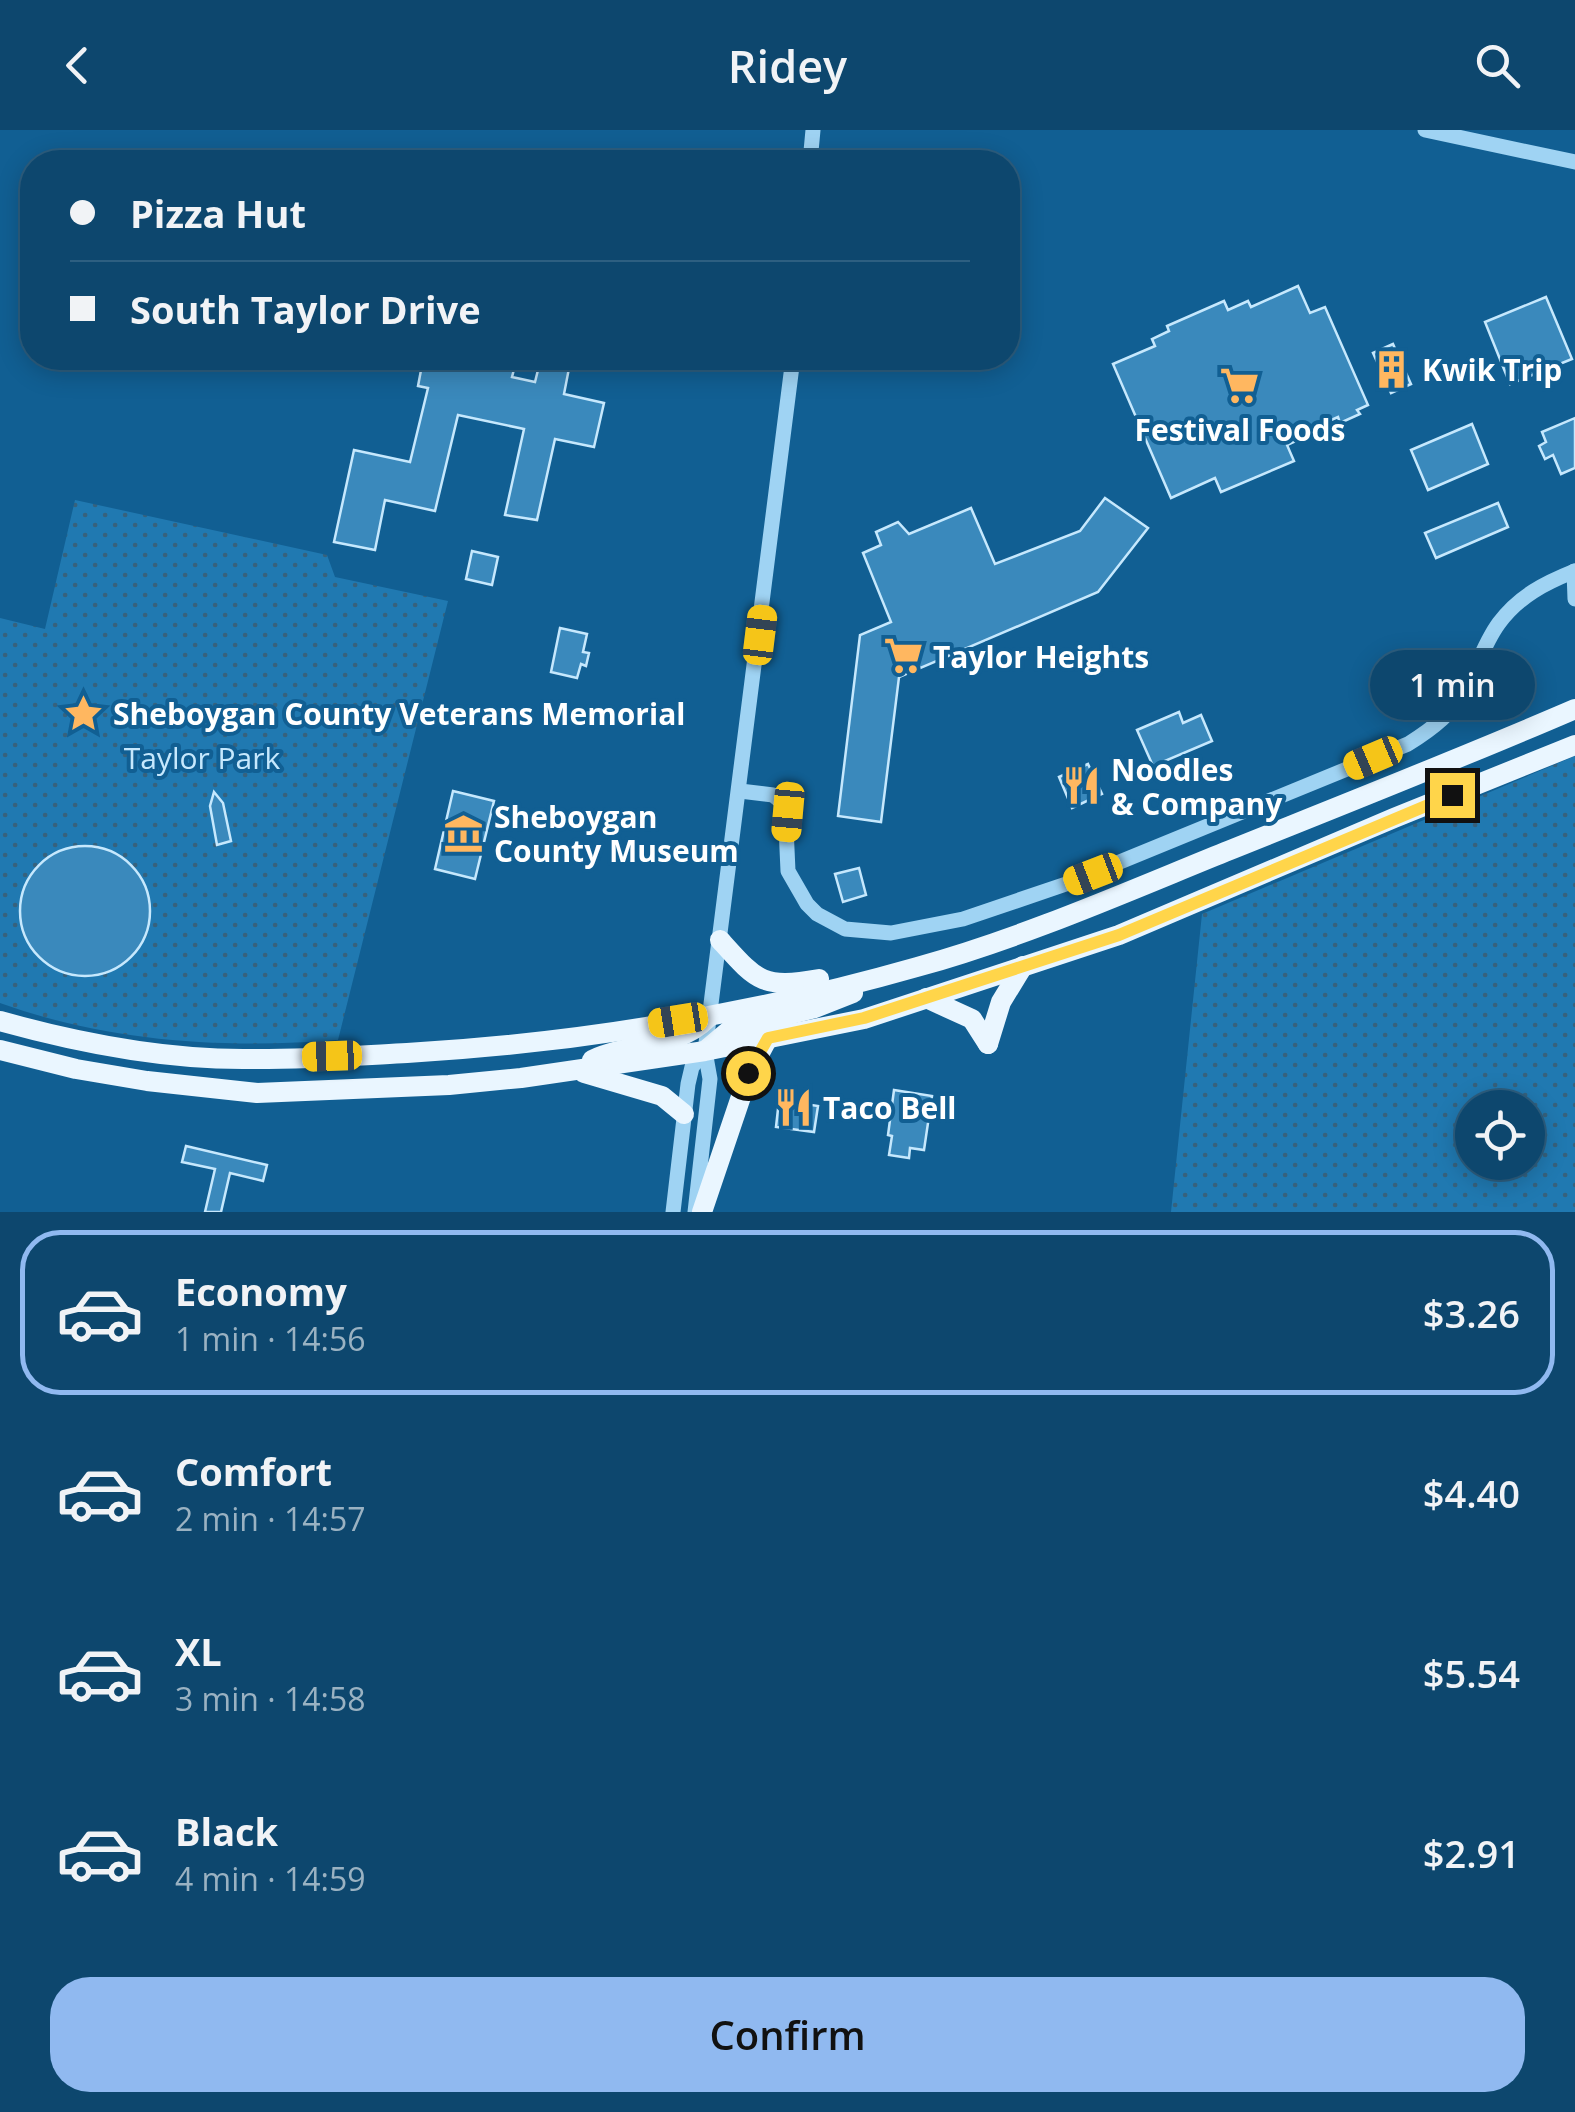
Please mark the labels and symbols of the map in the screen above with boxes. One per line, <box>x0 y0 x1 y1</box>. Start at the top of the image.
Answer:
building icon: Kwik Trip <box>1371 348 1413 390</box>
place label: Kwik Trip <box>1422 349 1562 390</box>
supermarket icon: Festival Foods <box>1219 364 1261 406</box>
place label: Festival Foods <box>1135 409 1345 450</box>
car <box>741 603 779 667</box>
supermarket icon: Taylor Heights <box>882 635 924 677</box>
place label: Taylor Heights <box>933 636 1149 677</box>
callout: 1 min <box>1370 650 1534 720</box>
place icon: Sheboygan County Veterans Memorial <box>62 692 104 734</box>
place label: Sheboygan County Veterans Memorial <box>113 693 685 734</box>
car <box>1340 732 1406 784</box>
park label: Taylor Park <box>124 737 281 778</box>
place label: Noodles & Company <box>1111 749 1283 824</box>
restaurant icon: Noodles & Company <box>1060 765 1102 807</box>
route end <box>1430 773 1475 818</box>
car <box>770 781 806 843</box>
place label: Sheboygan County Museum <box>494 796 739 871</box>
museum icon: Sheboygan County Museum <box>443 812 485 854</box>
car <box>1060 849 1126 899</box>
car <box>646 1000 710 1040</box>
car <box>301 1040 363 1072</box>
route start <box>726 1051 771 1096</box>
restaurant icon: Taco Bell <box>772 1086 814 1128</box>
place label: Taco Bell <box>823 1087 956 1128</box>

